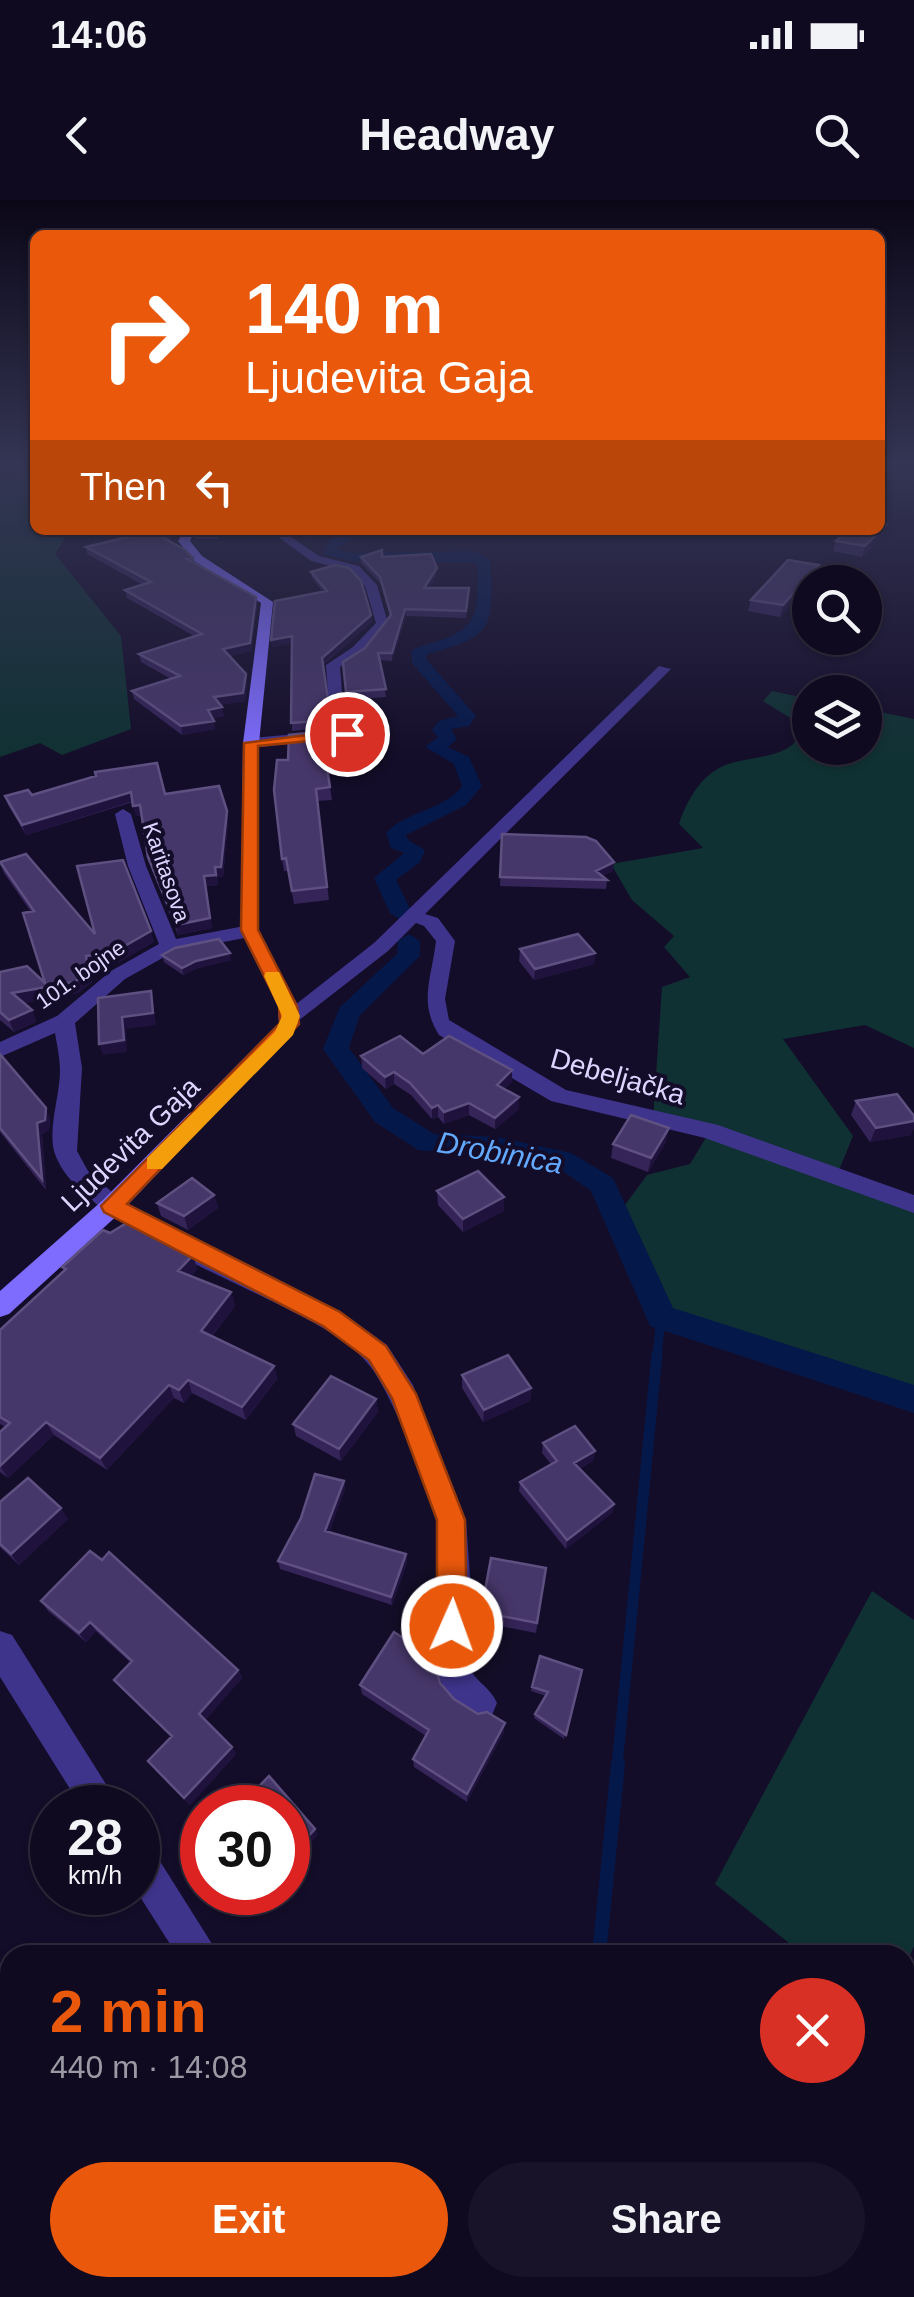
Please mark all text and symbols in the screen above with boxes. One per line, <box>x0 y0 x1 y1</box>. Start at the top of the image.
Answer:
text: 14:06 <box>50 14 147 56</box>
icon: back <box>50 108 105 163</box>
icon: search <box>809 108 864 163</box>
text: Headway <box>359 109 555 160</box>
icon: right <box>80 270 210 400</box>
text: 140 m <box>245 270 443 348</box>
text: Ljudevita Gaja <box>245 352 533 403</box>
icon: left <box>187 460 242 515</box>
text: Then <box>80 466 167 508</box>
map controls <box>792 565 882 765</box>
button: search <box>792 565 882 655</box>
button: layers <box>792 675 882 765</box>
pin <box>305 692 390 777</box>
icon: arrive <box>320 707 375 762</box>
street label: Karitasova <box>138 819 196 926</box>
street label: 101. bojne <box>31 935 130 1014</box>
street label: Debeljačka <box>547 1042 689 1111</box>
street label: Ljudevita Gaja <box>55 1071 206 1218</box>
water label: Drobinica <box>435 1125 565 1180</box>
position arrow <box>400 1574 504 1678</box>
speed limit sign: 30 <box>180 1785 310 1915</box>
text: 28 <box>67 1810 123 1866</box>
text: km/h <box>68 1861 122 1889</box>
text: 2 min <box>50 1978 207 2045</box>
button: close <box>760 1978 865 2083</box>
text: 440 m · 14:08 <box>50 2049 247 2085</box>
button: Exit <box>50 2162 448 2277</box>
button: Share <box>468 2162 865 2277</box>

